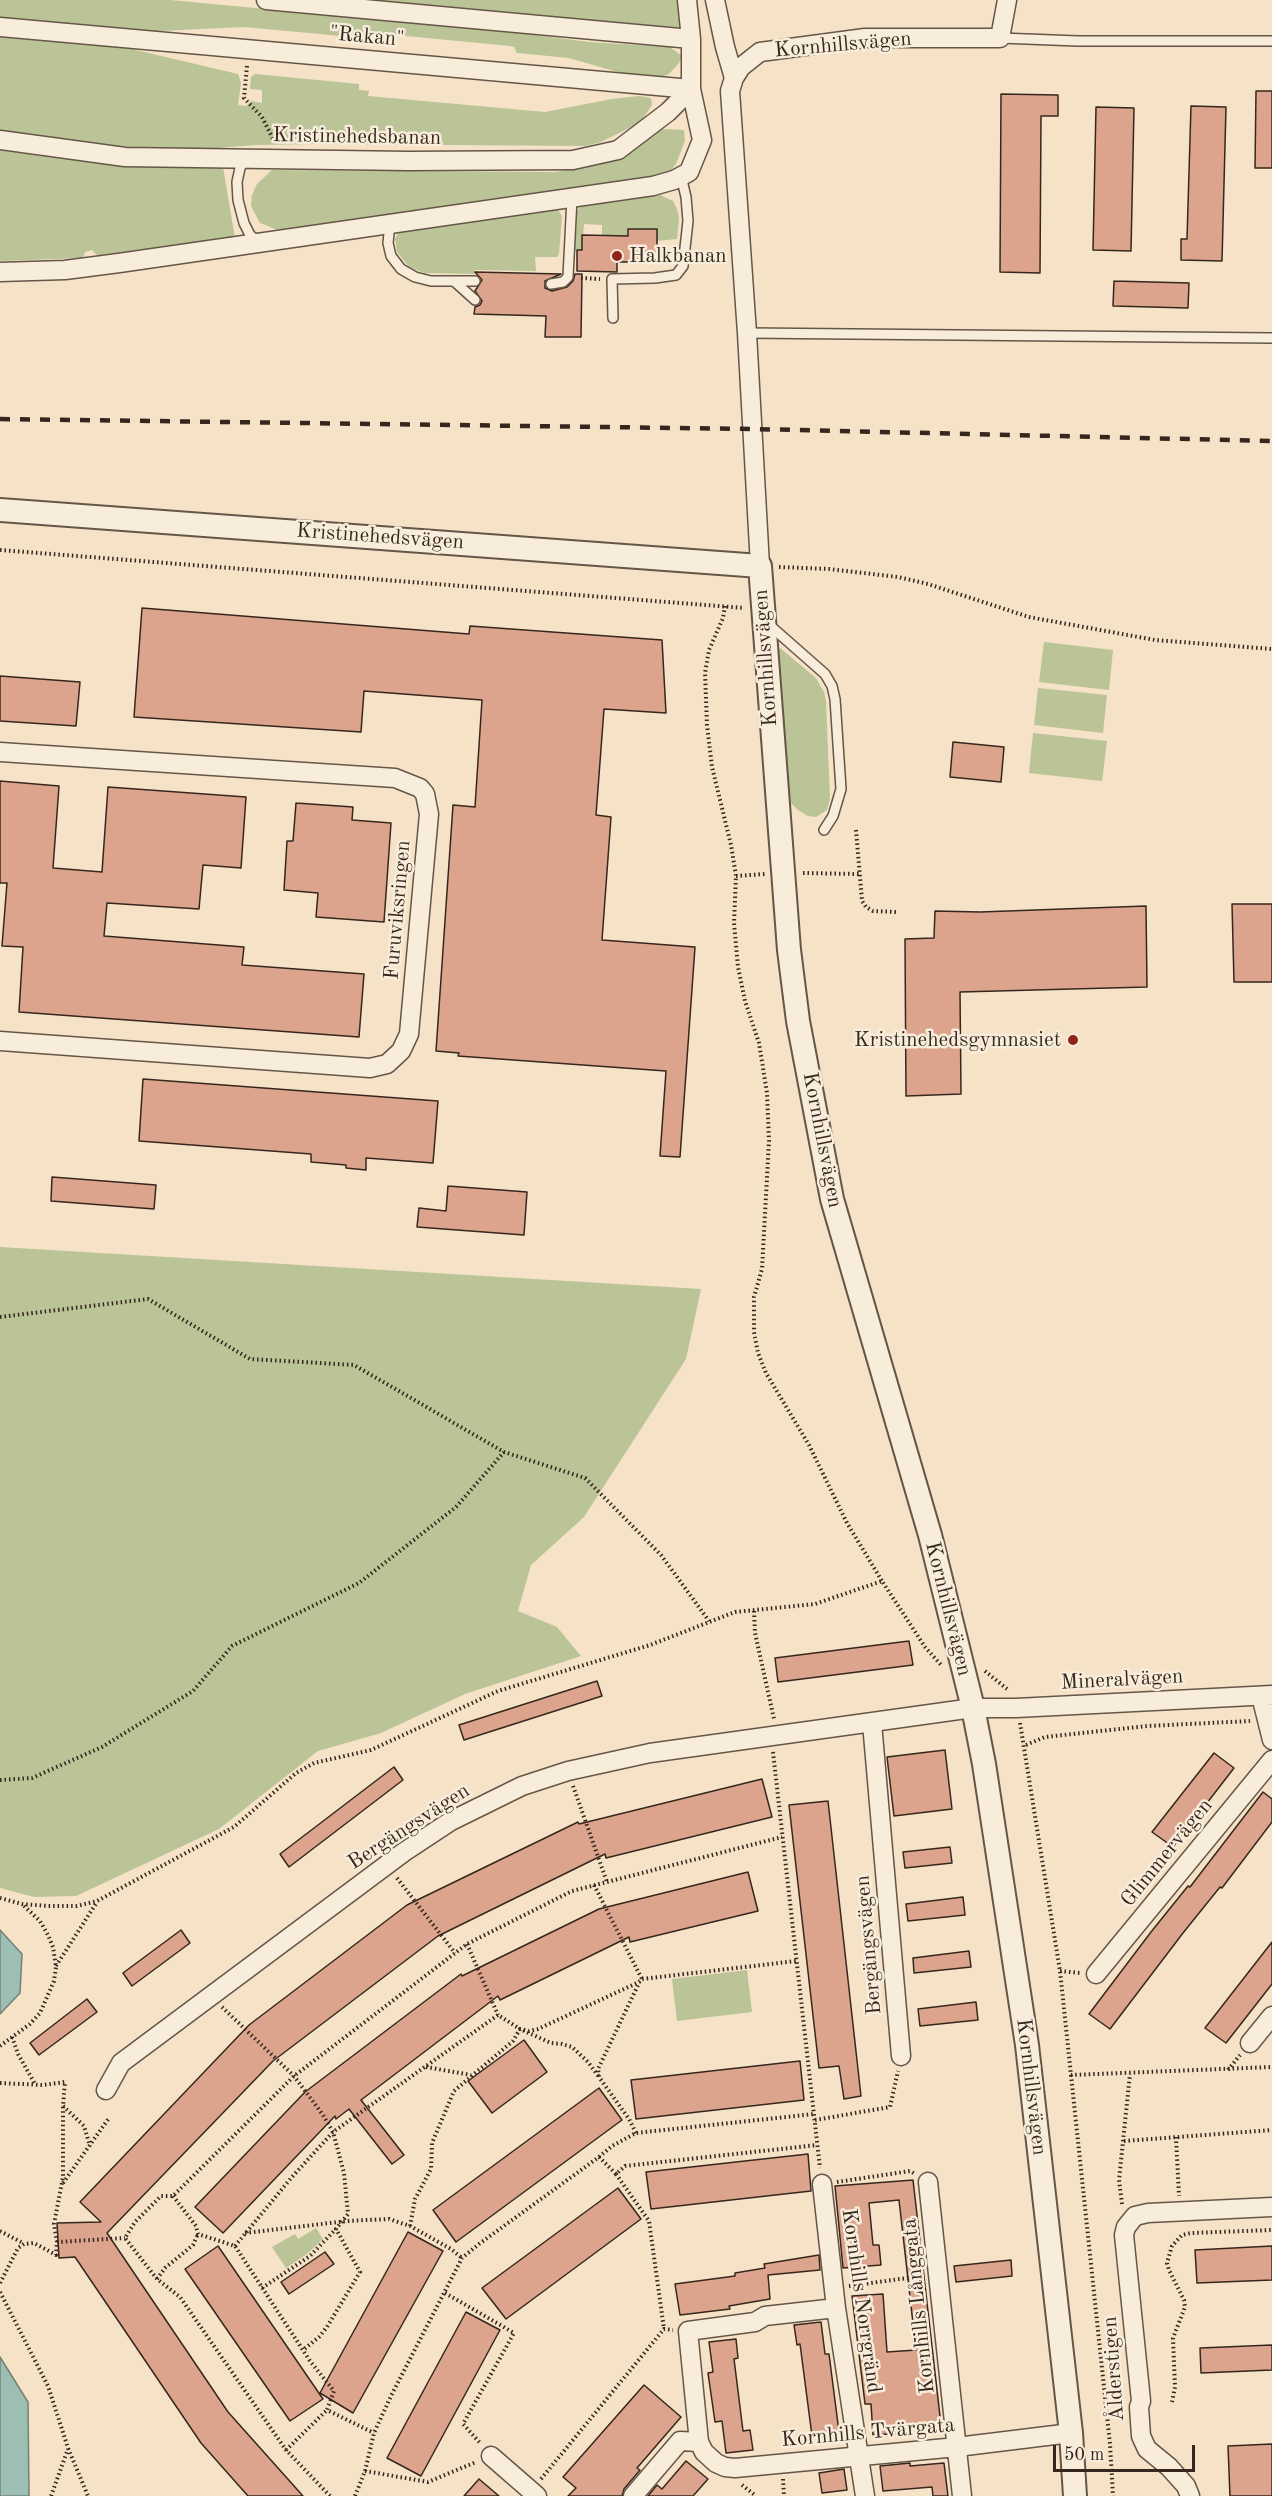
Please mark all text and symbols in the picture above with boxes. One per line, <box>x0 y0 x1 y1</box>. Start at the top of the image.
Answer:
street label: "Rakan" <box>329 21 405 53</box>
street label: Kornhillsvägen <box>773 26 913 64</box>
street label: Kristinehedsbanan <box>272 123 442 151</box>
place label: Halkbanan <box>629 243 727 269</box>
marker: Halkbanan <box>610 249 624 263</box>
street label: Kristinehedsvägen <box>295 519 465 555</box>
street label: Kornhillsvägen <box>749 588 783 728</box>
street label: Furuviksringen <box>379 839 417 981</box>
place label: Kristinehedsgymnasiet <box>854 1027 1061 1053</box>
marker: Kristinehedsgymnasiet <box>1066 1033 1080 1047</box>
street label: Kornhillsvägen <box>797 1070 847 1210</box>
street label: Kornhillsvägen <box>919 1539 977 1679</box>
street label: Mineralvägen <box>1060 1664 1184 1696</box>
street label: Bergängsvägen <box>343 1778 475 1876</box>
street label: Glimmervägen <box>1116 1794 1218 1912</box>
street label: Bergängsvägen <box>850 1874 888 2016</box>
street label: Kornhillsvägen <box>1010 2017 1052 2157</box>
street label: Kornhills Norrgränd <box>836 2207 886 2395</box>
street label: Kornhills Långgata <box>897 2217 941 2395</box>
street label: Ålderstigen <box>1098 2316 1130 2422</box>
street label: Kornhills Tvärgata <box>780 2413 956 2453</box>
scale bar <box>1056 2433 1198 2471</box>
text: 50 m <box>1064 2446 1104 2464</box>

